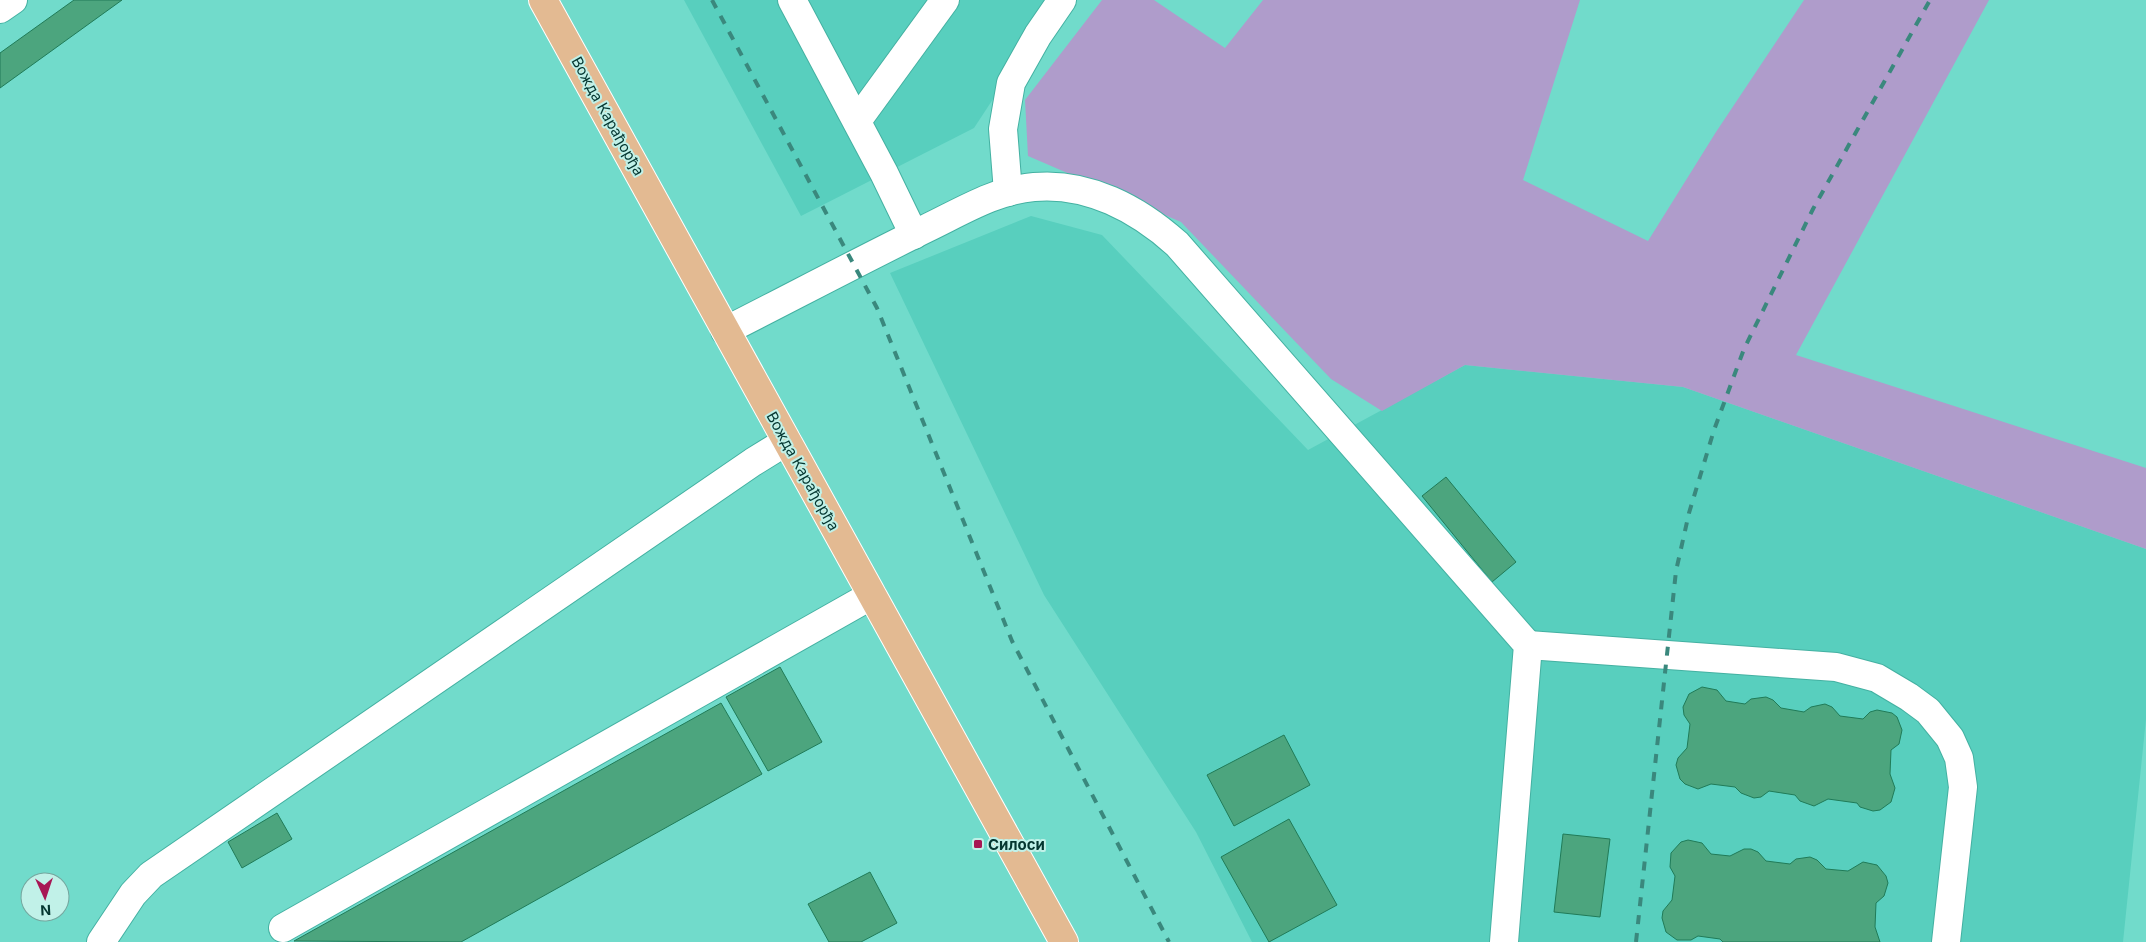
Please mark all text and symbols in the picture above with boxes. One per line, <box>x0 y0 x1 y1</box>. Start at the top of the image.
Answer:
street label: Вожда Карађорђа <box>567 53 649 179</box>
street label: Вожда Карађорђа <box>762 408 844 534</box>
place label: Силоси <box>988 835 1045 854</box>
marker: Силоси <box>972 838 984 850</box>
north arrow <box>20 872 70 922</box>
text: N <box>40 902 51 919</box>

